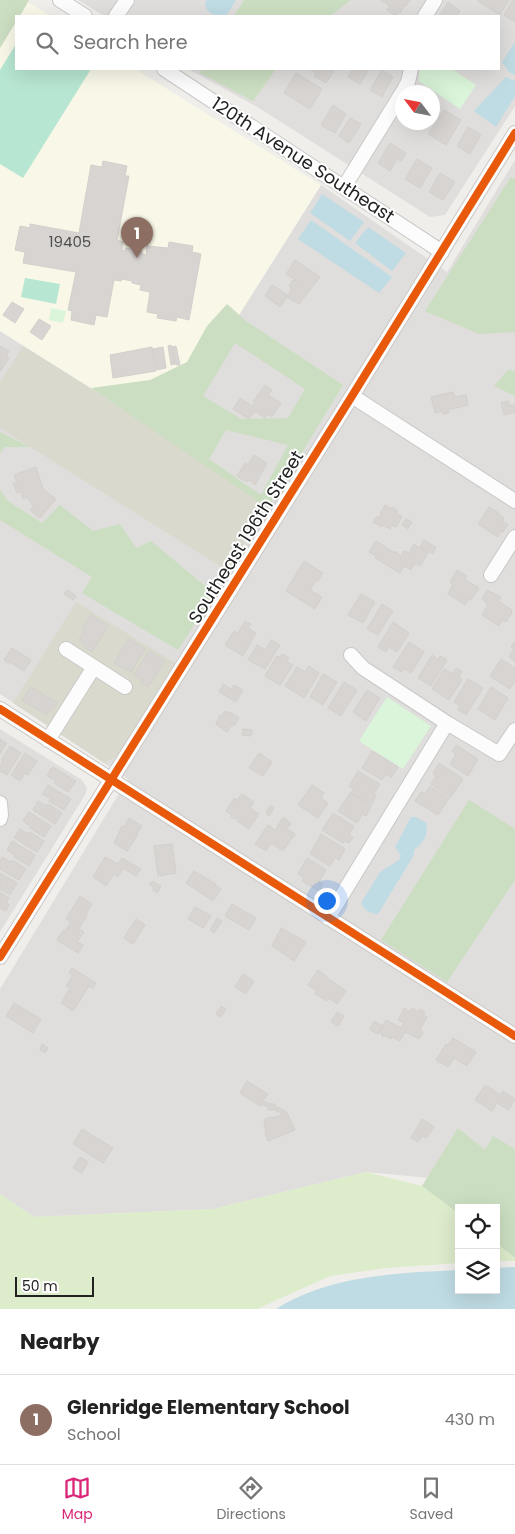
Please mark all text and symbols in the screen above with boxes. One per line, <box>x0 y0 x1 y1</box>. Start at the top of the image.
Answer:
search box <box>15 15 500 70</box>
icon: search <box>33 29 61 57</box>
text: Search here <box>73 29 187 56</box>
north arrow <box>395 85 440 130</box>
street label: 120th Avenue Southeast <box>207 91 400 228</box>
pin: 1 <box>121 217 153 258</box>
house number: 19405 <box>49 231 91 252</box>
street label: Southeast 196th Street <box>182 445 309 628</box>
your location <box>314 888 340 914</box>
map controls <box>455 1204 500 1294</box>
button: locate <box>455 1204 500 1249</box>
button: layers <box>455 1249 500 1294</box>
scale bar <box>15 1274 94 1297</box>
text: 50 m <box>22 1276 58 1296</box>
text: Nearby <box>20 1327 100 1356</box>
text: Glenridge Elementary School <box>67 1394 350 1421</box>
text: 1 <box>33 1408 39 1431</box>
text: 430 m <box>445 1408 495 1431</box>
text: School <box>67 1423 121 1446</box>
tab: Map <box>62 1474 93 1525</box>
tab: Directions <box>216 1474 286 1525</box>
tab: Saved <box>409 1474 453 1525</box>

